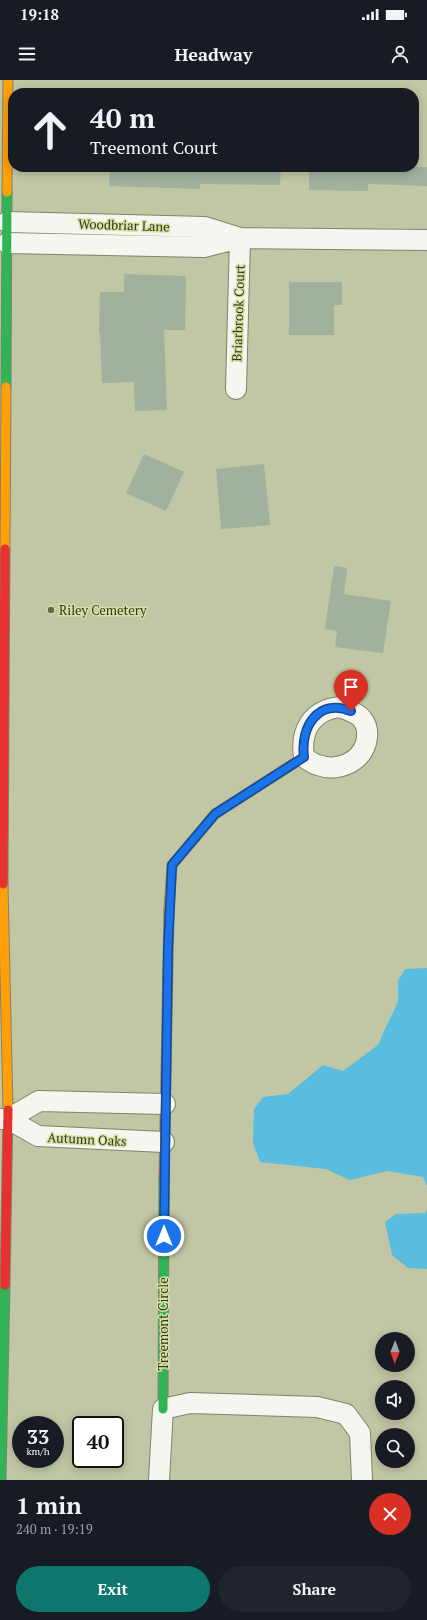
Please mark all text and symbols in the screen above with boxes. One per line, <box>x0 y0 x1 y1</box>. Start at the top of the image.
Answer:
text: 19:18 <box>20 4 59 24</box>
text: Headway <box>175 42 252 66</box>
icon: menu <box>16 43 38 65</box>
icon: person <box>389 43 411 65</box>
text: 40 m <box>90 99 155 136</box>
icon: ahead <box>24 104 76 156</box>
text: Treemont Court <box>90 135 218 159</box>
street label: Woodbriar Lane <box>78 214 170 236</box>
street label: Briarbrook Court <box>227 264 249 362</box>
place label: Riley Cemetery <box>59 601 147 619</box>
marker: Riley Cemetery <box>46 605 56 615</box>
pin <box>334 670 368 711</box>
icon: arrive <box>340 676 362 698</box>
street label: Autumn Oaks <box>47 1128 127 1150</box>
position arrow <box>143 1215 185 1257</box>
street label: Treemont Circle <box>154 1277 172 1371</box>
north arrow <box>375 1332 415 1372</box>
map controls <box>375 1332 415 1468</box>
button: sound <box>375 1380 415 1420</box>
speed limit sign: 40 <box>72 1416 124 1468</box>
text: 33 <box>27 1423 49 1450</box>
button: search <box>375 1428 415 1468</box>
text: km/h <box>26 1445 50 1458</box>
text: 1 min <box>16 1489 82 1521</box>
button: close <box>369 1493 411 1535</box>
text: 240 m · 19:19 <box>16 1520 93 1538</box>
button: Exit <box>16 1566 210 1612</box>
button: Share <box>218 1566 411 1612</box>

